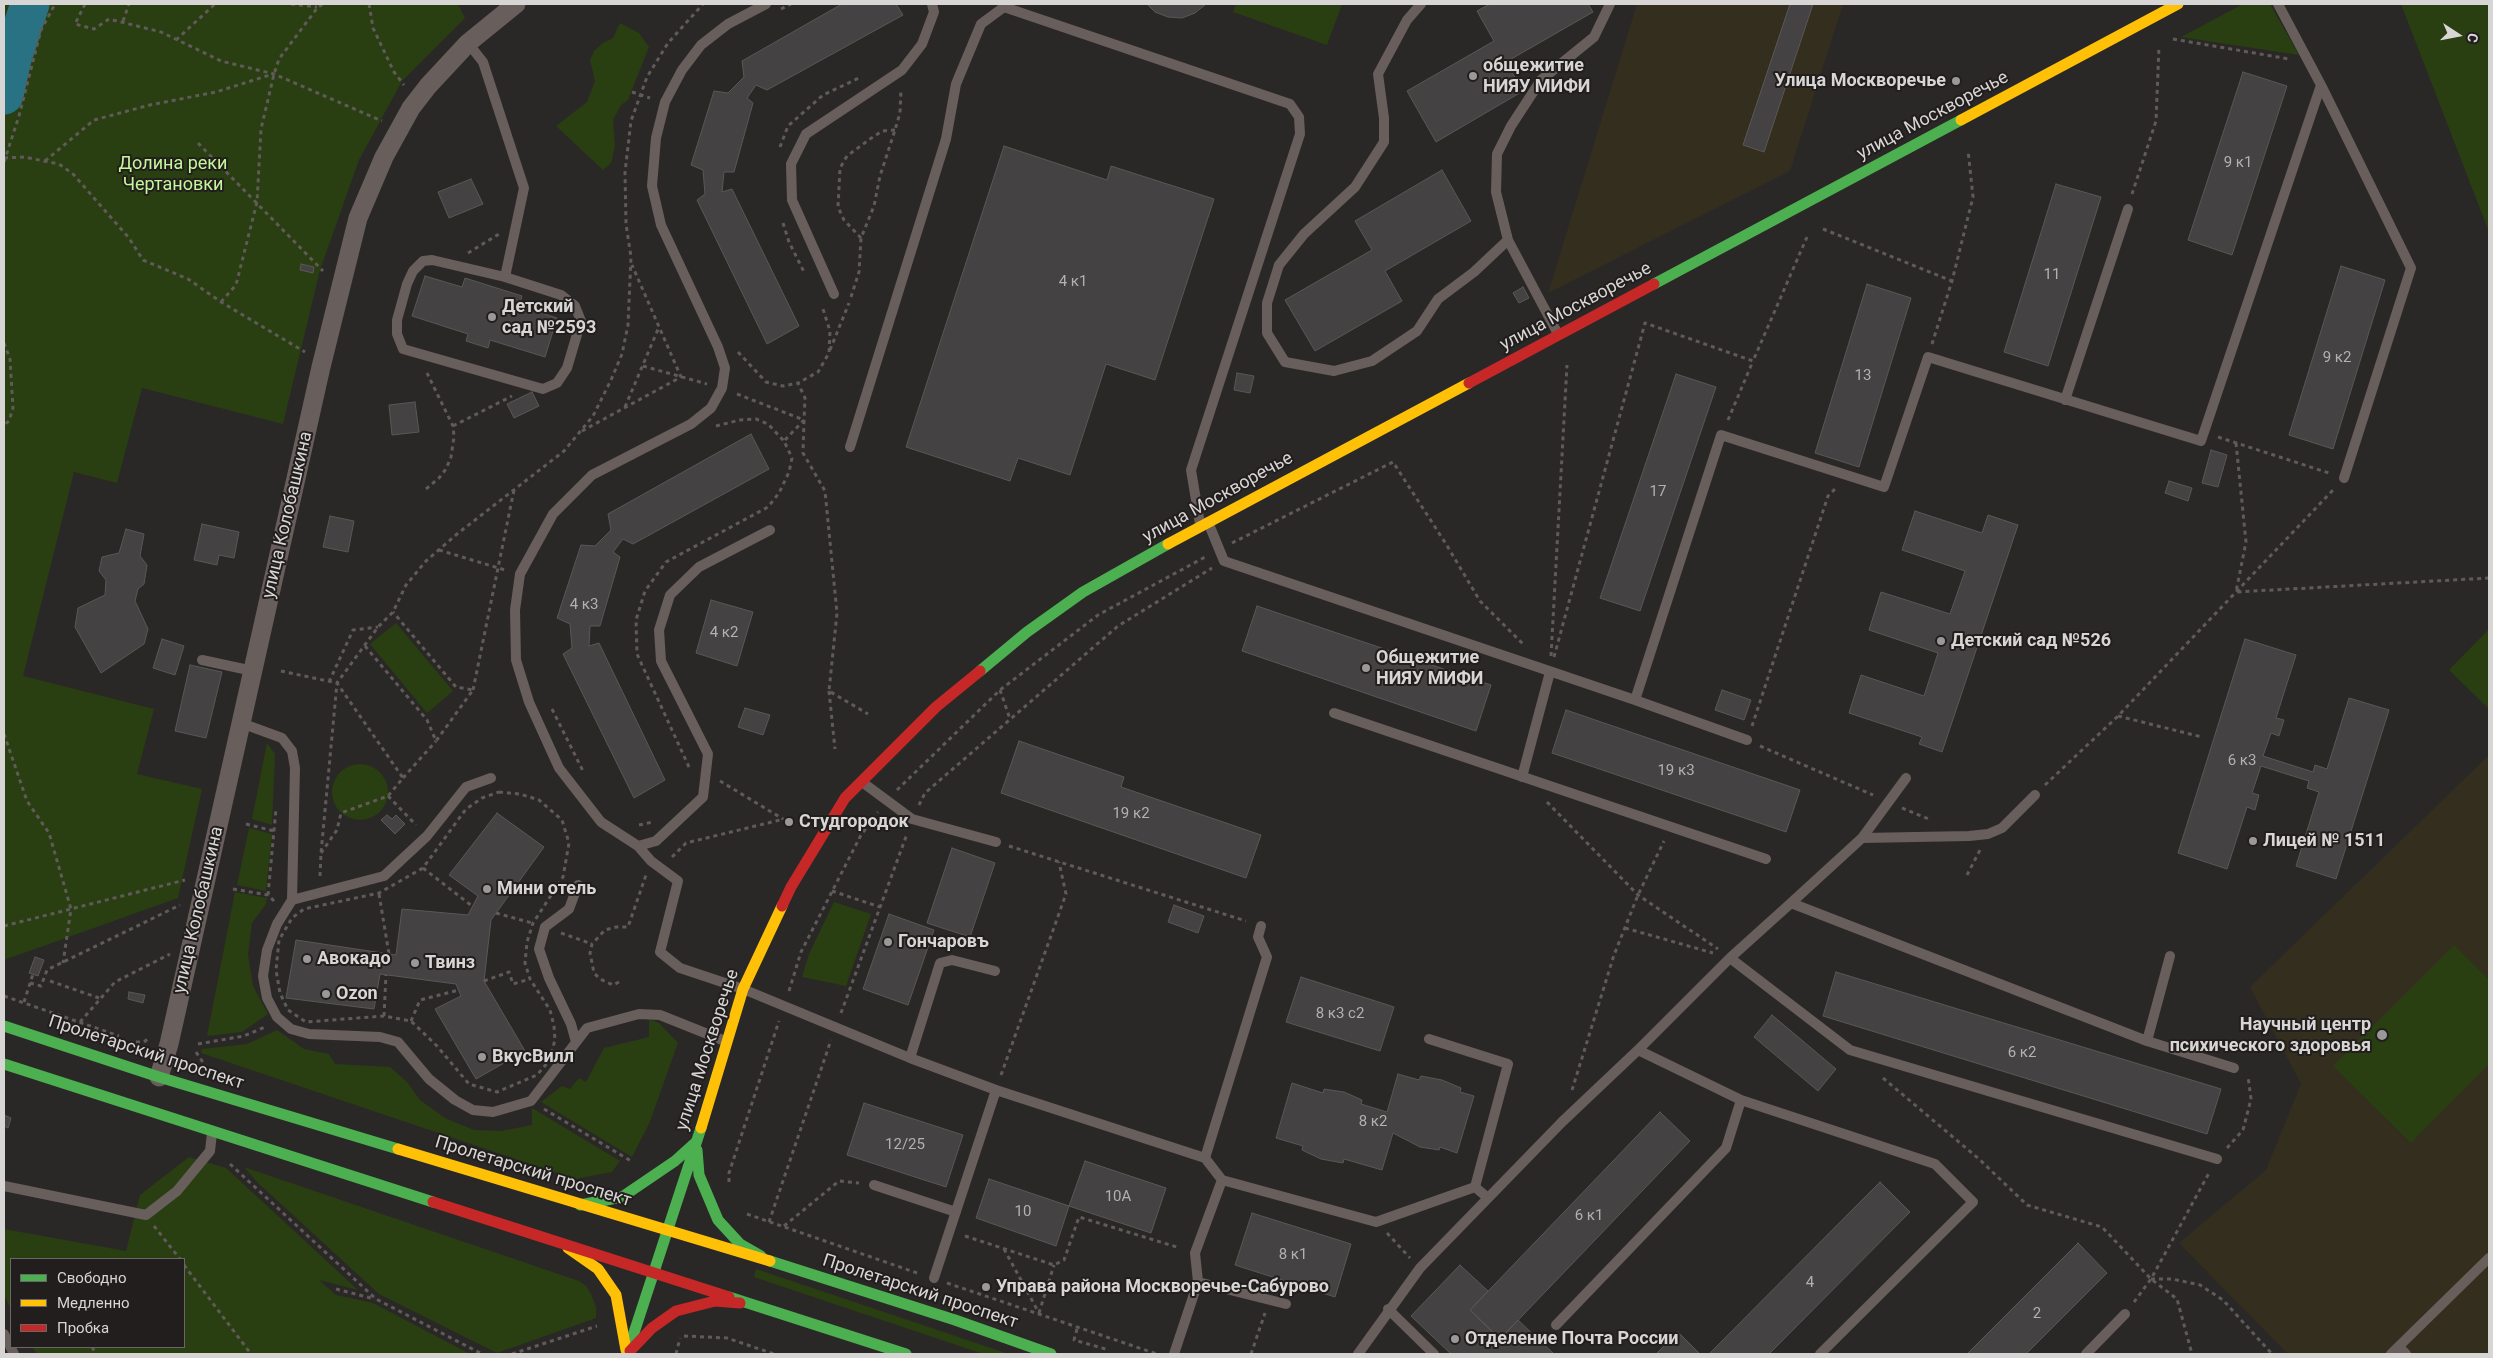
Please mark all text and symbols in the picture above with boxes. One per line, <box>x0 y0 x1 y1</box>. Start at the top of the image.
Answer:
north arrow <box>2433 10 2483 60</box>
text: С <box>2464 32 2481 44</box>
place label: общежитие НИЯУ МИФИ <box>1483 55 1590 98</box>
street label: улица Москворечье <box>1854 67 2012 165</box>
marker: общежитие НИЯУ МИФИ <box>1467 70 1479 82</box>
place label: Улица Москворечье <box>1774 70 1946 92</box>
marker: Улица Москворечье <box>1950 75 1962 87</box>
park label: Долина реки Чертановки <box>119 153 227 195</box>
house number: 9 к1 <box>2224 154 2252 172</box>
street label: улица Москворечье <box>1497 258 1655 356</box>
house number: 11 <box>2044 266 2060 284</box>
house number: 4 к1 <box>1059 273 1087 291</box>
place label: Детский сад №2593 <box>502 296 596 338</box>
marker: Детский сад №2593 <box>486 311 498 323</box>
house number: 9 к2 <box>2323 349 2351 367</box>
house number: 13 <box>1855 367 1871 385</box>
street label: улица Колобашкина <box>258 429 318 601</box>
street label: улица Москворечье <box>1139 448 1297 548</box>
house number: 17 <box>1650 483 1666 501</box>
house number: 4 к3 <box>570 596 598 614</box>
house number: 4 к2 <box>710 624 738 642</box>
place label: Детский сад №526 <box>1951 630 2111 652</box>
marker: Детский сад №526 <box>1935 635 1947 647</box>
place label: Общежитие НИЯУ МИФИ <box>1376 647 1483 690</box>
marker: Общежитие НИЯУ МИФИ <box>1360 662 1372 674</box>
house number: 6 к3 <box>2228 752 2256 770</box>
house number: 19 к3 <box>1657 762 1695 780</box>
house number: 19 к2 <box>1112 805 1150 823</box>
place label: Студгородок <box>799 811 909 833</box>
marker: Студгородок <box>783 816 795 828</box>
street label: улица Колобашкина <box>169 824 229 996</box>
place label: Лицей № 1511 <box>2263 830 2385 852</box>
marker: Лицей № 1511 <box>2247 835 2259 847</box>
place label: Мини отель <box>497 878 596 900</box>
marker: Мини отель <box>481 883 493 895</box>
place label: Гончаровъ <box>898 931 989 953</box>
marker: Гончаровъ <box>882 936 894 948</box>
place label: Авокадо <box>317 948 391 970</box>
place label: Твинз <box>425 952 475 974</box>
marker: Авокадо <box>301 953 313 965</box>
marker: Твинз <box>409 957 421 969</box>
street label: улица Москворечье <box>672 967 744 1133</box>
place label: Ozon <box>336 983 378 1005</box>
marker: Ozon <box>320 988 332 1000</box>
house number: 8 к3 с2 <box>1316 1005 1364 1023</box>
street label: Пролетарский проспект <box>46 1011 246 1095</box>
place label: Научный центр психического здоровья <box>2170 1014 2371 1056</box>
marker: Научный центр психического здоровья <box>2375 1028 2389 1042</box>
house number: 6 к2 <box>2008 1044 2036 1062</box>
place label: ВкусВилл <box>492 1046 574 1068</box>
marker: ВкусВилл <box>476 1051 488 1063</box>
house number: 8 к2 <box>1359 1113 1387 1131</box>
street label: Пролетарский проспект <box>432 1132 634 1212</box>
house number: 12/25 <box>885 1136 925 1154</box>
house number: 10А <box>1105 1188 1131 1206</box>
house number: 10 <box>1015 1203 1031 1221</box>
house number: 6 к1 <box>1575 1207 1603 1225</box>
house number: 8 к1 <box>1279 1246 1307 1264</box>
street label: Пролетарский проспект <box>820 1250 1020 1334</box>
legend <box>10 1258 185 1348</box>
text: Свободно <box>57 1269 126 1287</box>
house number: 4 <box>1806 1274 1814 1292</box>
place label: Управа района Москворечье-Сабурово <box>996 1276 1329 1298</box>
marker: Управа района Москворечье-Сабурово <box>980 1281 992 1293</box>
text: Медленно <box>57 1294 130 1312</box>
house number: 2 <box>2033 1305 2041 1323</box>
text: Пробка <box>57 1319 109 1337</box>
place label: Отделение Почта России <box>1465 1328 1678 1350</box>
marker: Отделение Почта России <box>1449 1333 1461 1345</box>

